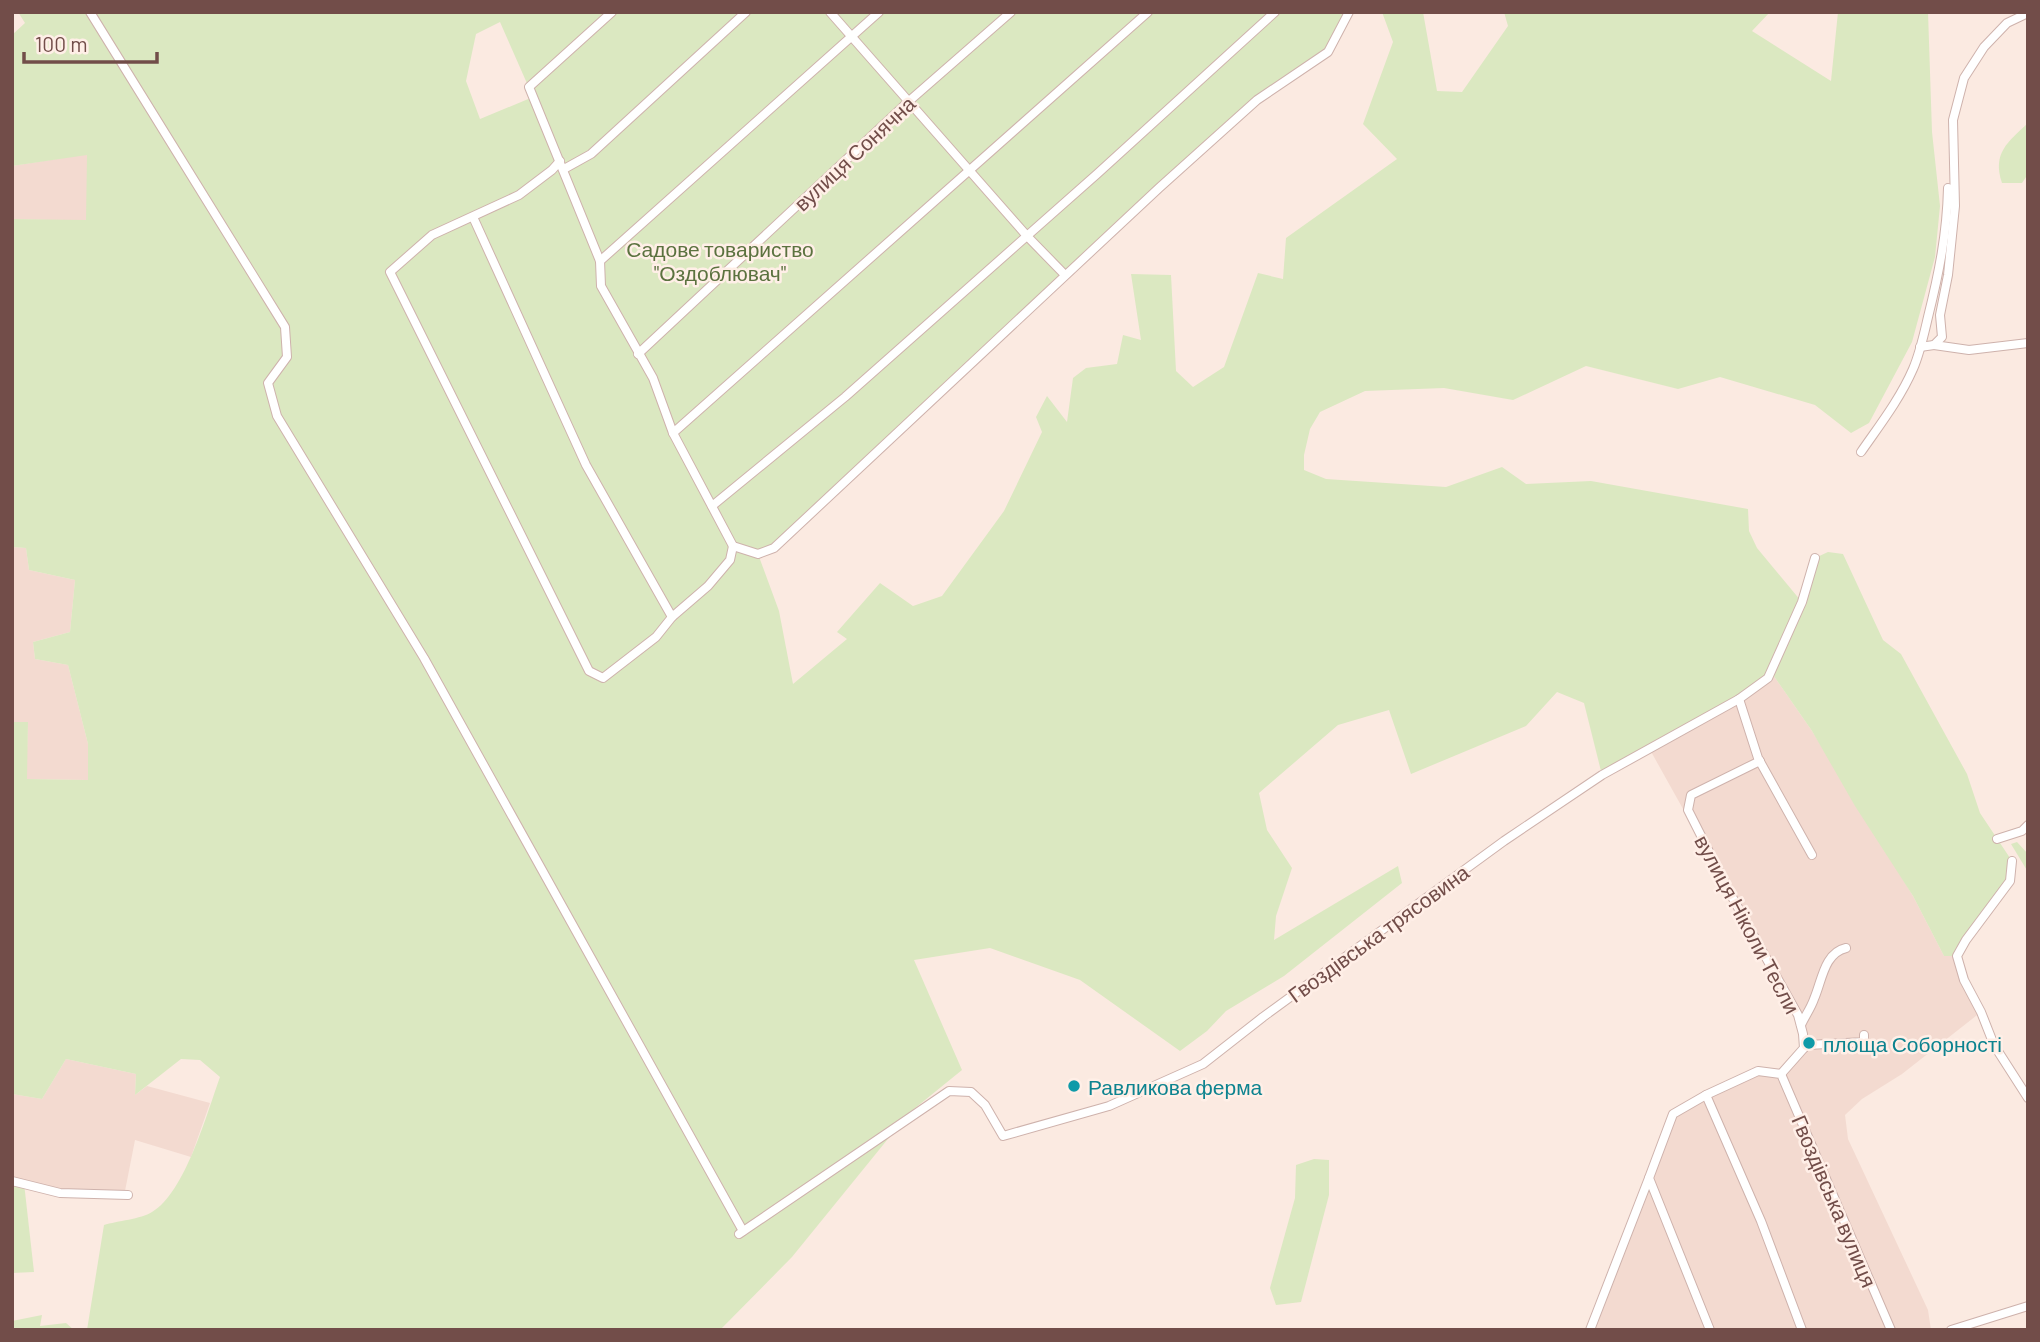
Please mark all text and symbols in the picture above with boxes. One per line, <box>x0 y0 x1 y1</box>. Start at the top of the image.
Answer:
scale bar <box>24 21 158 65</box>
text: 100 m <box>35 31 88 56</box>
street label: вулиця Сонячна <box>788 90 920 215</box>
park label: Садове товариство "Оздоблювач" <box>626 236 814 285</box>
street label: вулиця Ніколи Тесли <box>1690 830 1806 1018</box>
street label: Гвоздівська трясовина <box>1283 859 1474 1007</box>
place label: площа Соборності <box>1823 1031 2002 1056</box>
marker: площа Соборності <box>1801 1035 1817 1051</box>
place label: Равликова ферма <box>1088 1074 1263 1099</box>
marker: Равликова ферма <box>1066 1078 1082 1094</box>
street label: Гвоздівська вулиця <box>1787 1111 1883 1291</box>

